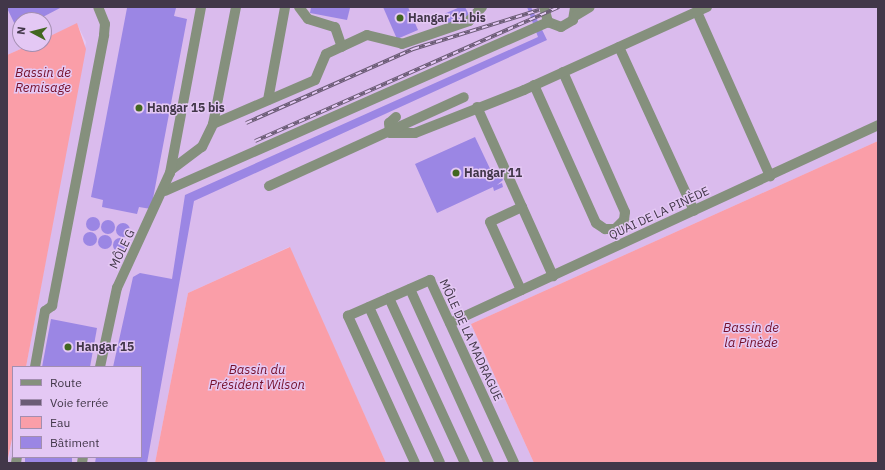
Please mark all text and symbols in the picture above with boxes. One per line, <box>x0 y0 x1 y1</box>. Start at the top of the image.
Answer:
place label: Hangar 11 bis <box>408 11 486 25</box>
north arrow <box>12 12 52 52</box>
marker: Hangar 11 bis <box>395 13 405 23</box>
text: N <box>14 26 29 35</box>
water label: Bassin de Remisage <box>15 66 71 97</box>
place label: Hangar 15 bis <box>147 101 225 115</box>
marker: Hangar 15 bis <box>134 103 144 113</box>
place label: Hangar 11 <box>464 166 522 180</box>
marker: Hangar 11 <box>451 168 461 178</box>
street label: QUAI DE LA PINÈDE <box>607 183 711 243</box>
street label: MÔLE G <box>106 227 138 271</box>
street label: MÔLE DE LA MADRAGUE <box>436 277 506 403</box>
water label: Bassin de la Pinède <box>723 321 779 352</box>
place label: Hangar 15 <box>76 340 134 354</box>
marker: Hangar 15 <box>63 342 73 352</box>
water label: Bassin du Président Wilson <box>209 363 305 394</box>
legend <box>12 366 142 458</box>
text: Route <box>50 375 82 390</box>
text: Voie ferrée <box>50 395 108 410</box>
text: Eau <box>50 415 70 430</box>
text: Bâtiment <box>50 435 100 450</box>

